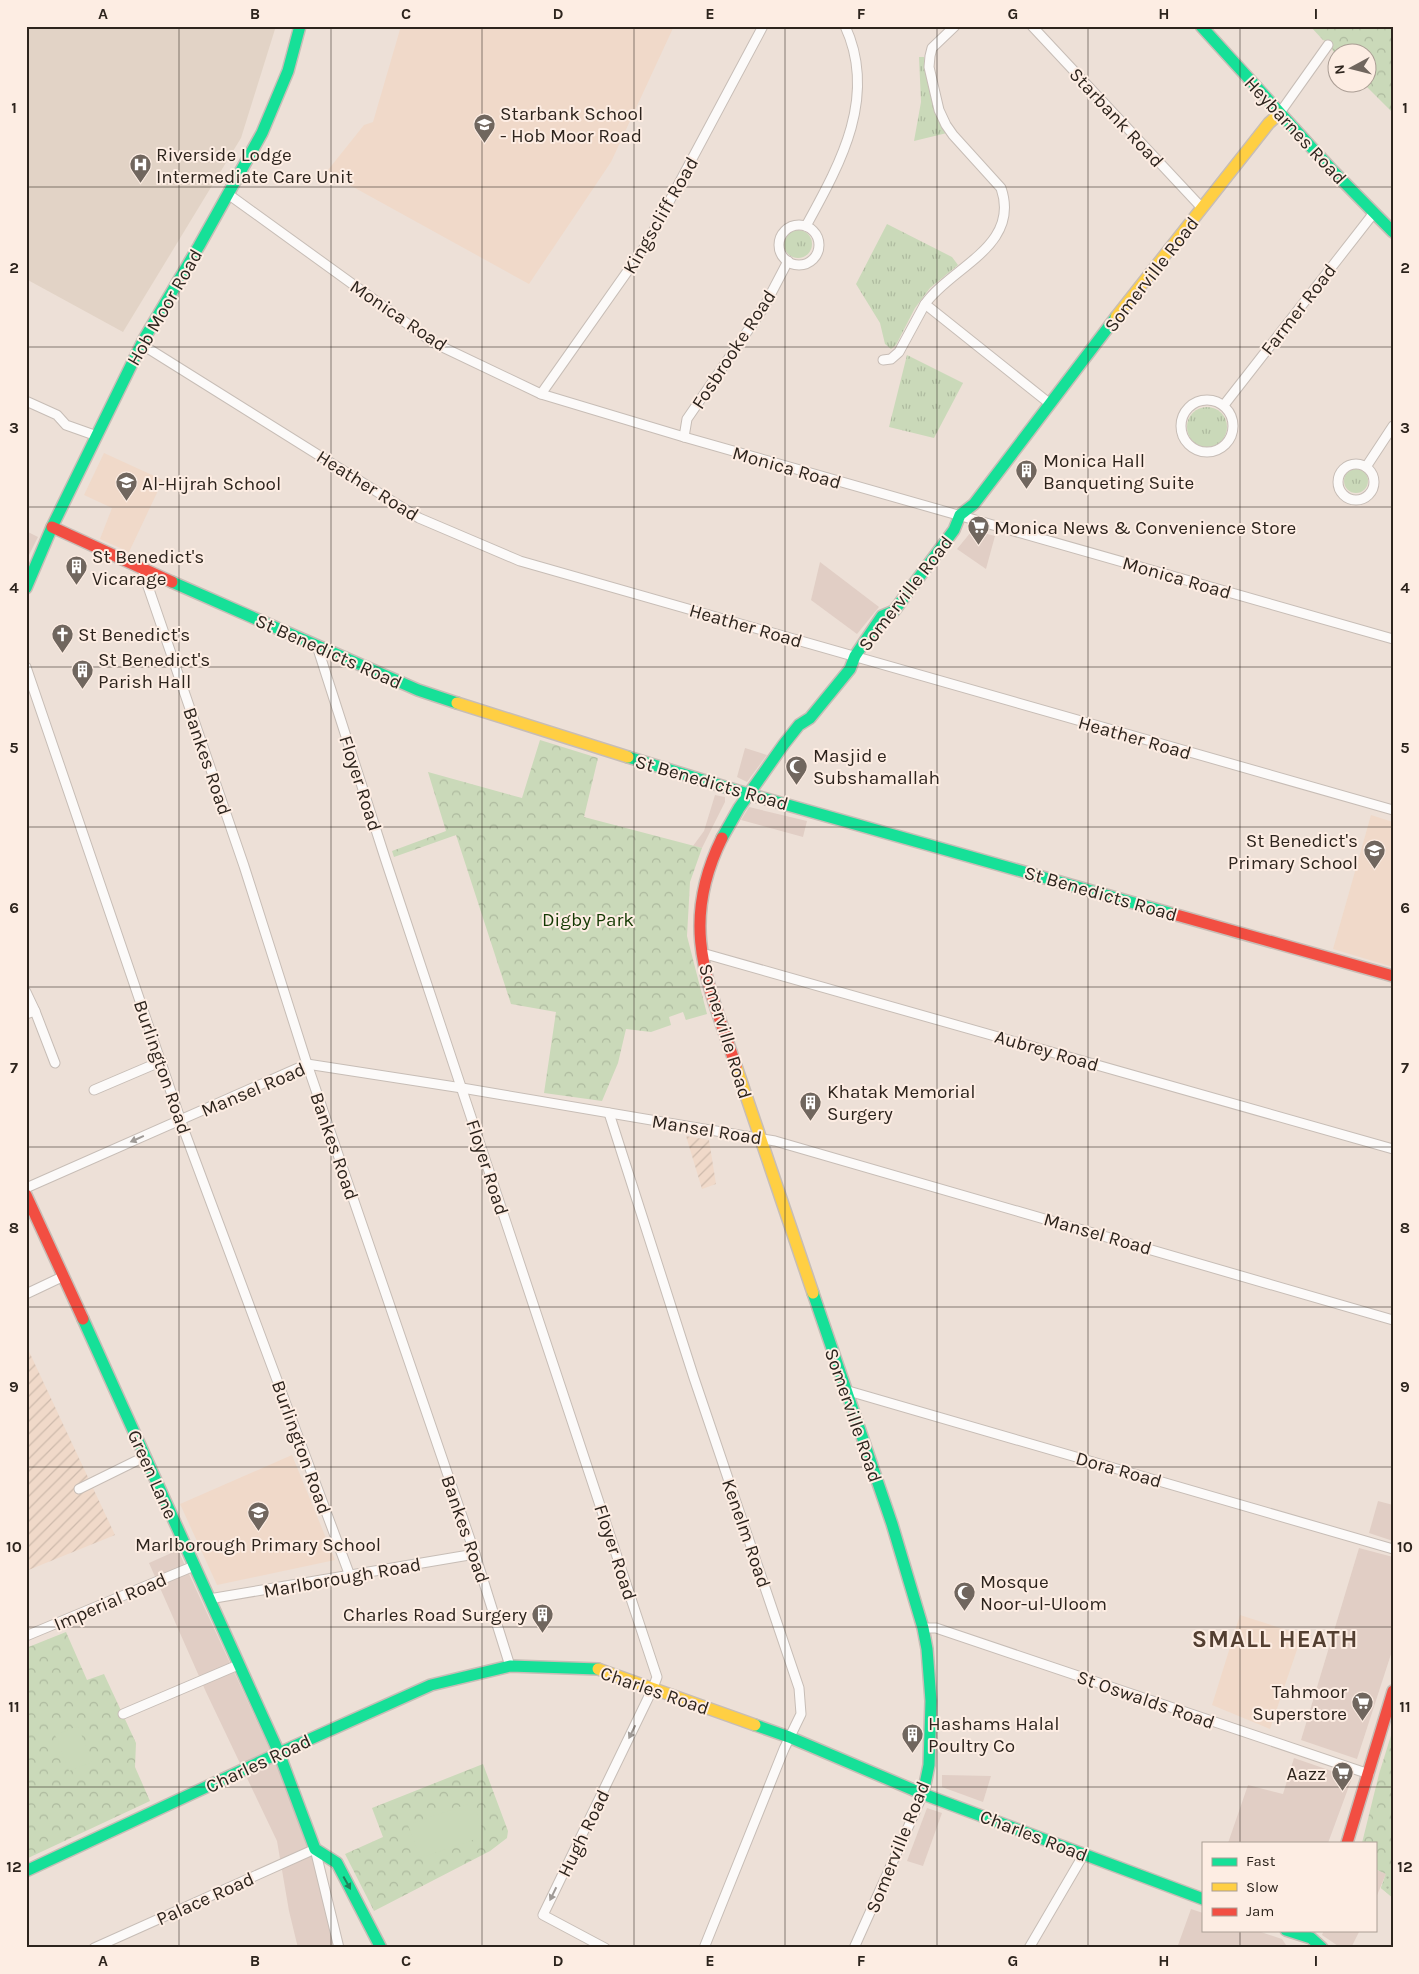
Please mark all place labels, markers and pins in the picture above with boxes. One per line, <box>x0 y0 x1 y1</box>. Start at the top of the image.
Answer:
place label: Starbank School - Hob Moor Road <box>500 103 643 147</box>
school or university icon: Starbank School - Hob Moor Road <box>472 112 496 143</box>
place label: Riverside Lodge Intermediate Care Unit <box>156 144 353 188</box>
hospital icon: Riverside Lodge Intermediate Care Unit <box>128 153 152 184</box>
place label: Monica Hall Banqueting Suite <box>1043 450 1194 494</box>
building icon: Monica Hall Banqueting Suite <box>1015 459 1039 490</box>
school or university icon: Al-Hijrah School <box>114 471 138 502</box>
place label: Al-Hijrah School <box>142 473 281 495</box>
supermarket icon: Monica News & Convenience Store <box>966 515 990 546</box>
place label: Monica News & Convenience Store <box>994 517 1296 539</box>
place label: St Benedict's Vicarage <box>92 546 204 590</box>
building icon: St Benedict's Vicarage <box>64 555 88 586</box>
church icon: St Benedict's <box>50 622 74 653</box>
place label: St Benedict's <box>78 624 190 646</box>
place label: St Benedict's Parish Hall <box>98 649 210 693</box>
building icon: St Benedict's Parish Hall <box>70 658 94 689</box>
place label: Masjid e Subshamallah <box>813 745 940 789</box>
mosque icon: Masjid e Subshamallah <box>785 754 809 785</box>
place label: St Benedict's Primary School <box>1228 830 1358 874</box>
school or university icon: St Benedict's Primary School <box>1362 839 1386 870</box>
place label: Khatak Memorial Surgery <box>827 1081 976 1125</box>
building icon: Khatak Memorial Surgery <box>799 1090 823 1121</box>
school or university icon: Marlborough Primary School <box>246 1501 270 1532</box>
place label: Marlborough Primary School <box>135 1534 381 1556</box>
place label: Mosque Noor-ul-Uloom <box>980 1571 1107 1615</box>
mosque icon: Mosque Noor-ul-Uloom <box>952 1580 976 1611</box>
building icon: Charles Road Surgery <box>531 1602 555 1633</box>
place label: Charles Road Surgery <box>343 1604 527 1626</box>
place label: Tahmoor Superstore <box>1252 1681 1347 1725</box>
supermarket icon: Tahmoor Superstore <box>1351 1690 1375 1721</box>
place label: Hashams Halal Poultry Co <box>928 1713 1060 1757</box>
building icon: Hashams Halal Poultry Co <box>900 1722 924 1753</box>
supermarket icon: Aazz <box>1330 1761 1354 1792</box>
place label: Aazz <box>1287 1763 1326 1785</box>

